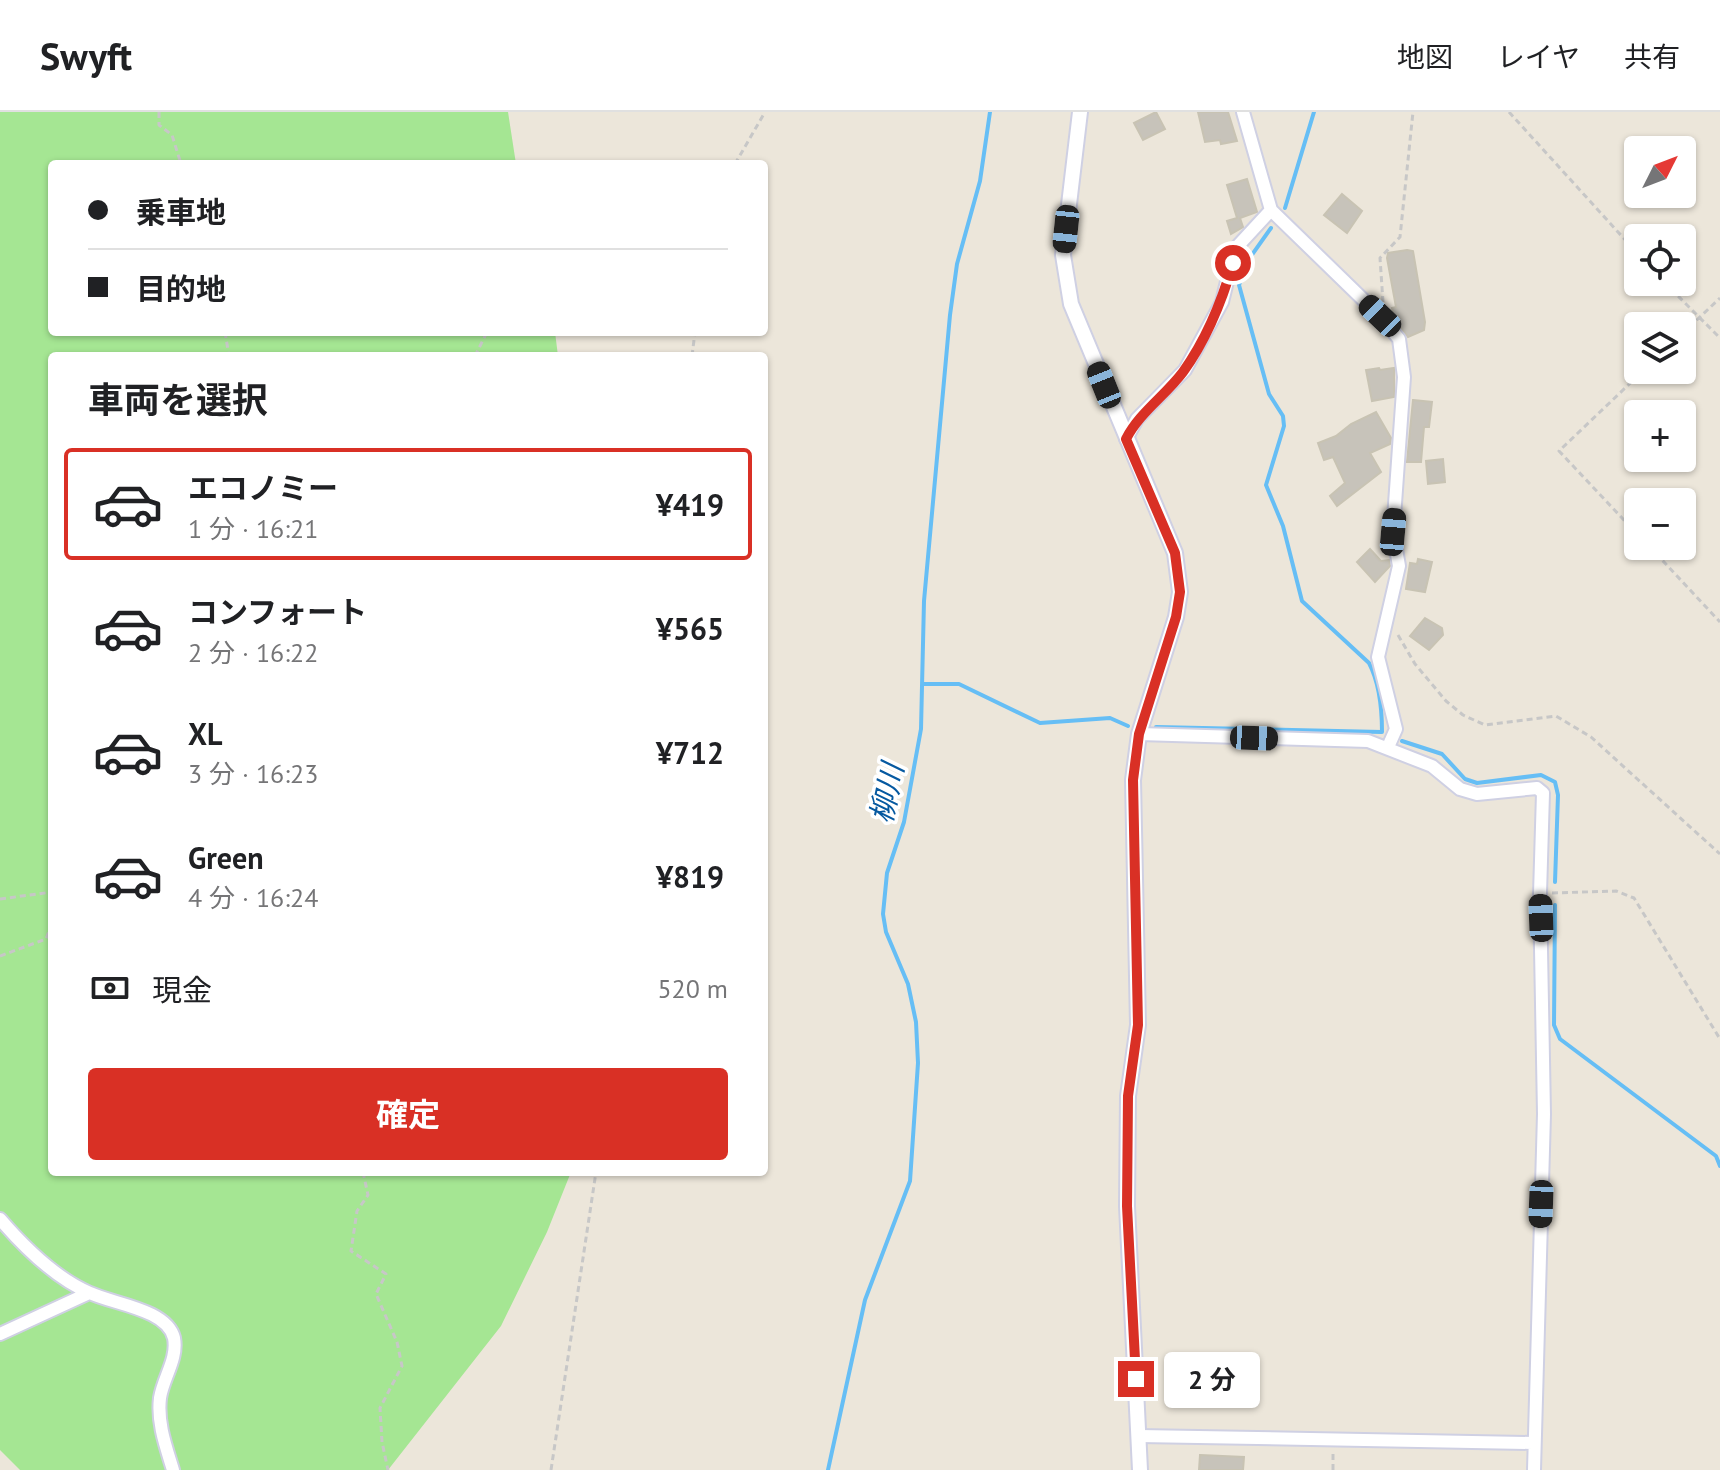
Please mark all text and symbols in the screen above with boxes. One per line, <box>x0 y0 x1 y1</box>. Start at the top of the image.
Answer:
text: Swyft <box>40 31 132 80</box>
text: 地図 <box>1397 38 1453 75</box>
text: レイヤ <box>1497 38 1580 75</box>
text: 共有 <box>1624 38 1680 75</box>
north arrow <box>1624 136 1696 208</box>
map controls <box>1624 136 1696 560</box>
text: 乗車地 <box>136 192 226 231</box>
car <box>1052 204 1080 254</box>
button: locate <box>1624 224 1696 296</box>
route start <box>1215 245 1251 281</box>
text: 目的地 <box>136 269 226 308</box>
car <box>1354 291 1406 341</box>
button: layers <box>1624 312 1696 384</box>
car <box>1084 358 1124 412</box>
text: 車両を選択 <box>88 376 268 423</box>
button: + <box>1624 400 1696 472</box>
icon: car <box>92 468 164 540</box>
text: エコノミー <box>188 468 338 507</box>
text: ¥419 <box>656 485 724 524</box>
button: − <box>1624 488 1696 560</box>
car <box>1379 507 1407 557</box>
text: 1 分 · 16:21 <box>188 512 318 545</box>
icon: car <box>92 592 164 664</box>
text: コンフォート <box>188 592 367 631</box>
text: ¥565 <box>656 609 724 648</box>
text: 2 分 · 16:22 <box>188 636 318 669</box>
text: XL <box>188 714 222 753</box>
icon: car <box>92 716 164 788</box>
car <box>1230 725 1278 751</box>
text: ¥712 <box>656 733 724 772</box>
text: 3 分 · 16:23 <box>188 757 318 790</box>
water label: 柳川 <box>861 757 912 826</box>
text: Green <box>188 838 263 877</box>
icon: car <box>92 840 164 912</box>
text: ¥819 <box>656 857 724 896</box>
text: 4 分 · 16:24 <box>188 881 318 914</box>
car <box>1528 894 1554 942</box>
icon: cash <box>88 966 132 1010</box>
text: 現金 <box>152 970 212 1009</box>
text: 520 m <box>657 972 728 1005</box>
button: 確定 <box>88 1068 728 1160</box>
car <box>1528 1180 1554 1228</box>
callout: 2 分 <box>1164 1351 1260 1407</box>
route end <box>1118 1361 1154 1397</box>
text: 2 分 <box>1188 1363 1236 1396</box>

